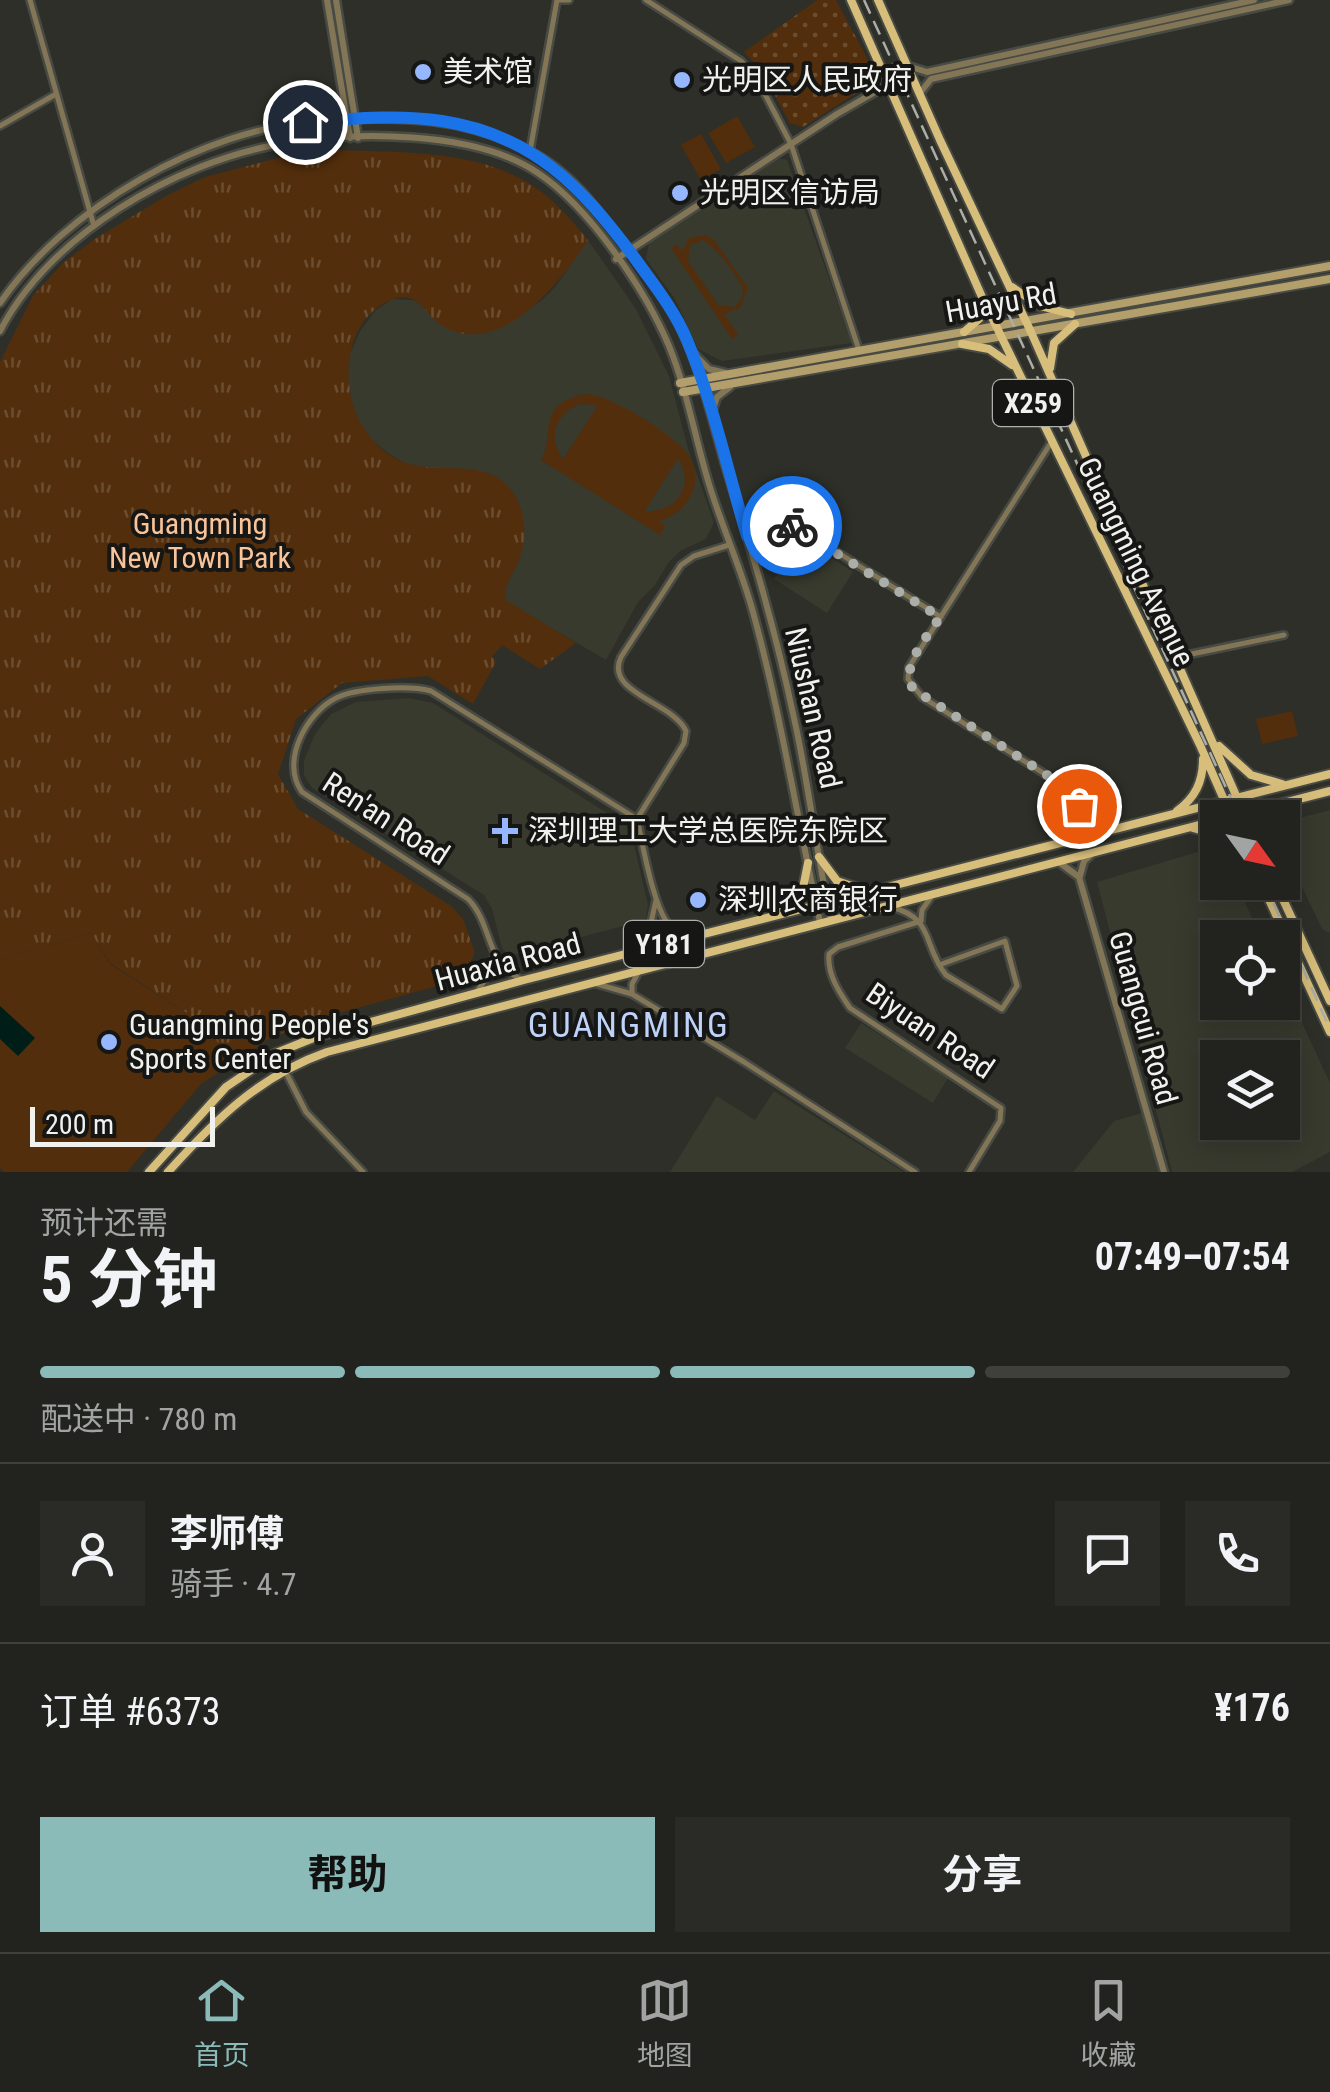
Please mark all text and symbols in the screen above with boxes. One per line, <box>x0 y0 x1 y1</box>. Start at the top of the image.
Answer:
place label: 美术馆 <box>443 54 533 89</box>
marker: 美术馆 <box>412 61 434 83</box>
place label: 光明区人民政府 <box>702 62 912 97</box>
marker: 光明区人民政府 <box>671 69 693 91</box>
pin <box>263 80 348 165</box>
icon: home <box>278 95 333 150</box>
place label: 光明区信访局 <box>700 175 880 210</box>
marker: 光明区信访局 <box>669 182 691 204</box>
street label: Huayu Rd <box>943 276 1059 329</box>
road number: X259 <box>993 380 1073 426</box>
street label: Guangming Avenue <box>1071 452 1202 672</box>
courier <box>742 476 842 576</box>
icon: bike <box>765 499 820 554</box>
park label: Guangming New Town Park <box>109 506 292 575</box>
street label: Niushan Road <box>778 624 849 792</box>
pin <box>1037 764 1122 849</box>
street label: Ren'an Road <box>317 765 456 872</box>
icon: bag <box>1052 779 1107 834</box>
north arrow <box>1200 800 1300 900</box>
map controls <box>1200 800 1300 1140</box>
place label: 深圳理工大学总医院东院区 <box>528 813 888 848</box>
marker: 深圳理工大学总医院东院区 <box>492 818 518 844</box>
place label: 深圳农商银行 <box>718 882 898 917</box>
marker: 深圳农商银行 <box>687 889 709 911</box>
button: locate <box>1200 920 1300 1020</box>
road number: Y181 <box>624 921 704 967</box>
street label: Huaxia Road <box>431 925 584 998</box>
street label: Guangcui Road <box>1102 927 1185 1108</box>
street label: Biyuan Road <box>860 975 1001 1086</box>
district label: GUANGMING <box>528 1005 730 1046</box>
place label: Guangming People's Sports Center <box>129 1007 369 1076</box>
marker: Guangming People's Sports Center <box>98 1031 120 1053</box>
button: layers <box>1200 1040 1300 1140</box>
scale bar <box>30 1102 215 1146</box>
text: 200 m <box>45 1108 114 1141</box>
text: 预计还需 <box>40 1204 168 1242</box>
text: 07:49–07:54 <box>1095 1235 1290 1279</box>
text: 5 分钟 <box>40 1242 218 1318</box>
text: 配送中 · 780 m <box>40 1400 237 1438</box>
button: person <box>40 1501 145 1606</box>
button: chat <box>1055 1501 1160 1606</box>
button: phone <box>1185 1501 1290 1606</box>
text: 李师傅 <box>170 1512 284 1556</box>
text: 骑手 · 4.7 <box>170 1565 297 1603</box>
text: ¥176 <box>1214 1686 1290 1730</box>
text: 订单 #6373 <box>40 1690 221 1734</box>
button: 帮助 <box>40 1817 655 1932</box>
button: 分享 <box>675 1817 1290 1932</box>
tab: 首页 <box>194 1973 250 2073</box>
tab: 地图 <box>637 1973 693 2073</box>
tab: 收藏 <box>1080 1973 1136 2073</box>

